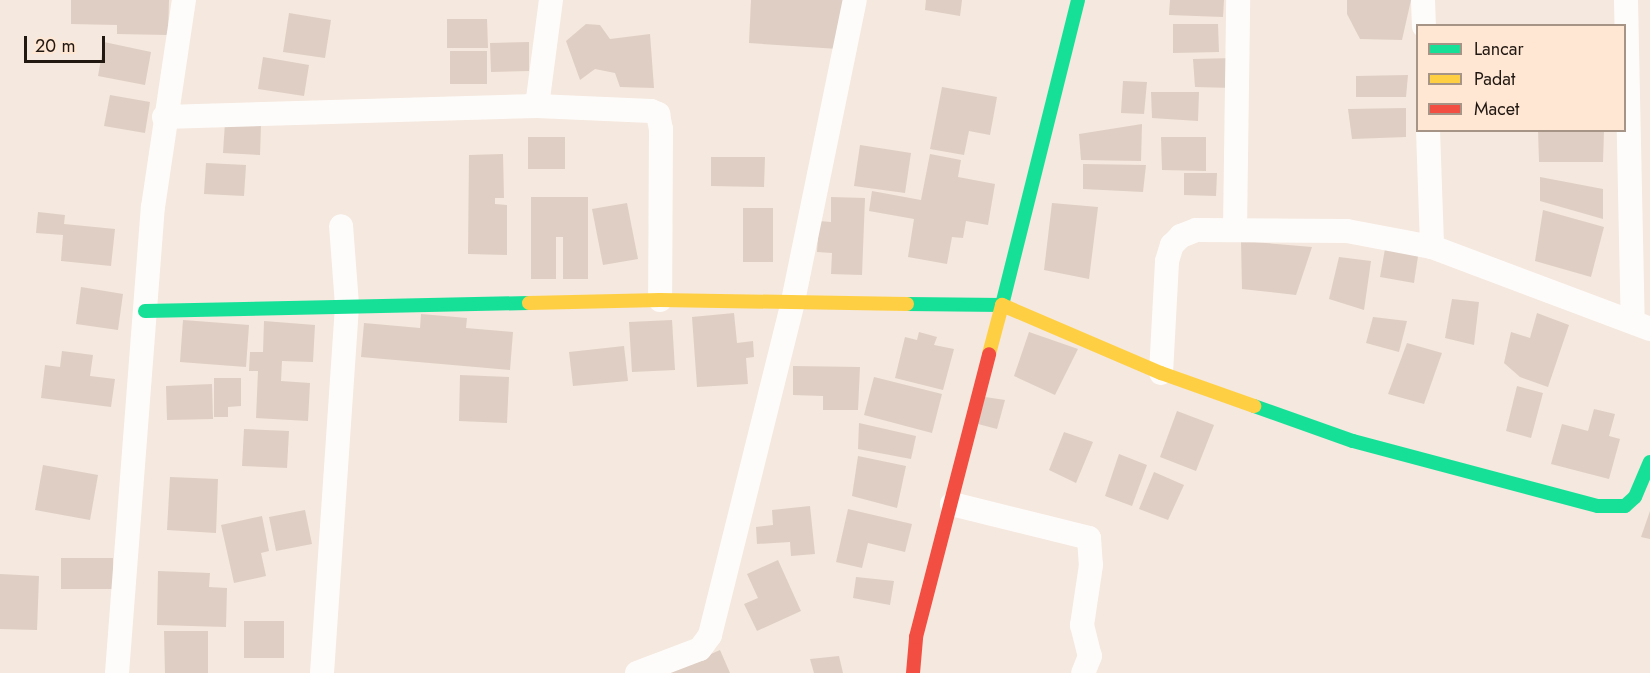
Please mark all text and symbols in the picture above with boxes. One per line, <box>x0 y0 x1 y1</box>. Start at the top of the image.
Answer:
scale bar <box>27 24 108 62</box>
legend <box>1416 24 1626 132</box>
text: 20 m <box>35 33 75 59</box>
text: Lancar <box>1474 36 1524 62</box>
text: Padat <box>1474 66 1515 92</box>
text: Macet <box>1474 96 1519 122</box>

